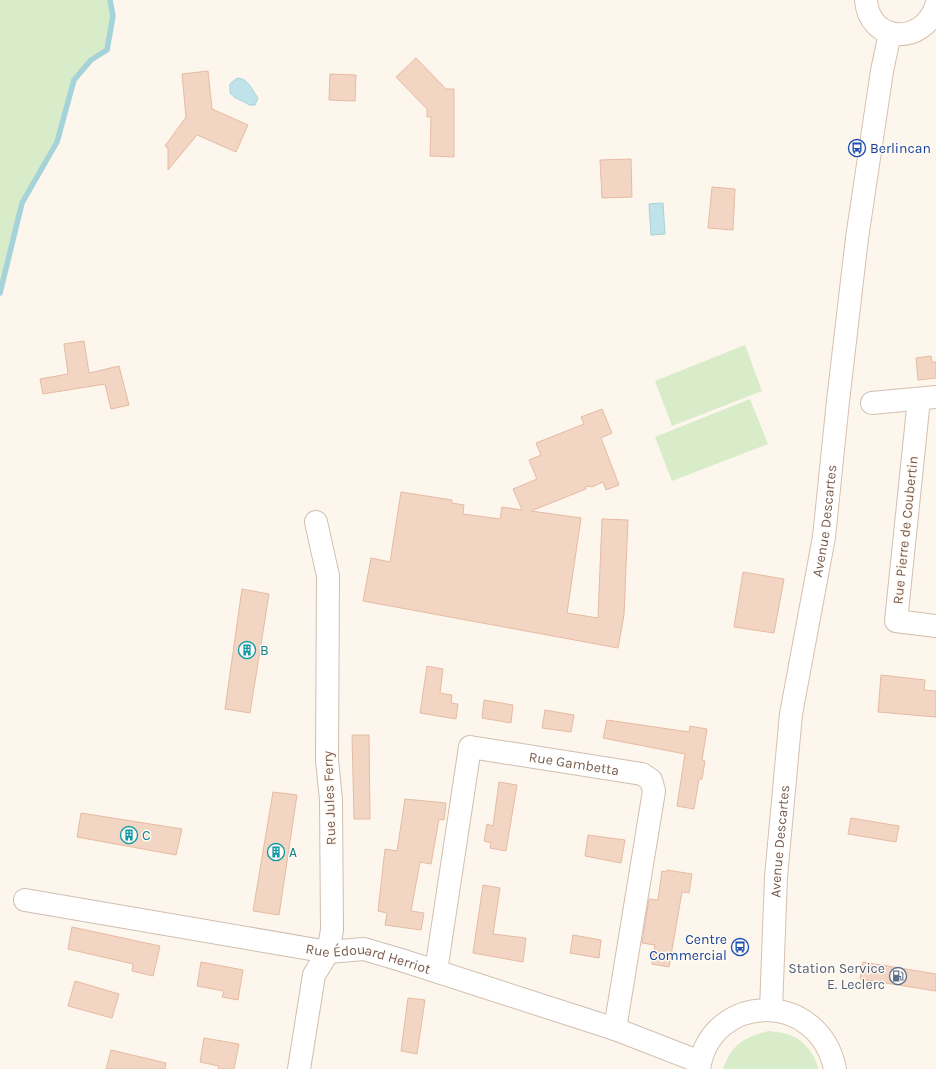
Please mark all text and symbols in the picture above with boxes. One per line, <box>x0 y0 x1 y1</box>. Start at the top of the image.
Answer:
bus stop icon: Berlincan <box>847 138 867 158</box>
place label: Berlincan <box>870 140 931 157</box>
street label: Rue Pierre de Coubertin <box>889 455 922 605</box>
street label: Avenue Descartes <box>809 464 840 578</box>
building icon: B <box>237 640 257 660</box>
place label: B <box>260 642 269 659</box>
street label: Rue Gambetta <box>528 748 620 779</box>
street label: Rue Jules Ferry <box>319 750 340 845</box>
street label: Avenue Descartes <box>767 784 793 898</box>
building icon: C <box>119 825 139 845</box>
place label: C <box>142 827 151 844</box>
building icon: A <box>266 842 286 862</box>
place label: A <box>289 844 297 861</box>
place label: Centre Commercial <box>649 931 727 964</box>
bus stop icon: Centre Commercial <box>730 937 750 957</box>
street label: Rue Édouard Herriot <box>304 940 433 978</box>
place label: Station Service E. Leclerc <box>788 960 885 993</box>
fuel station icon: Station Service E. Leclerc <box>888 966 908 986</box>

